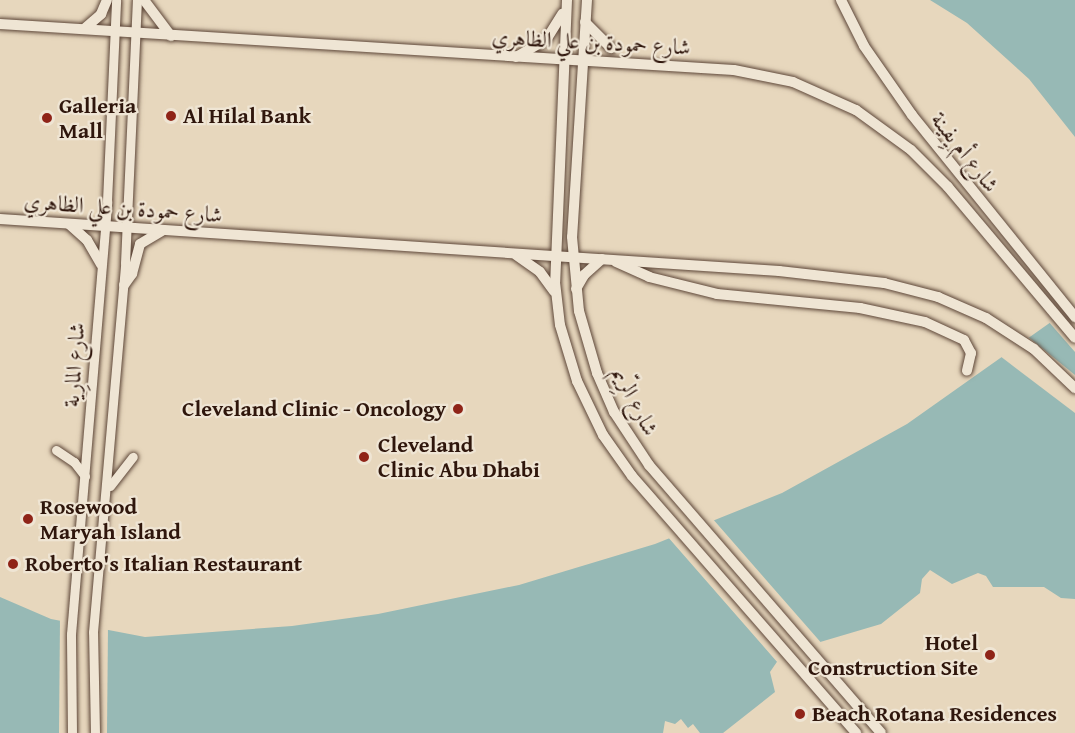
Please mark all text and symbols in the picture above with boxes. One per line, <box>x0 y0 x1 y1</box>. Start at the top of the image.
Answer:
street label: شارع حمودة بن علي الظاهري <box>491 24 691 60</box>
place label: Galleria Mall <box>59 92 136 144</box>
place label: Al Hilal Bank <box>183 103 311 129</box>
street label: شارع أم يِفينة <box>925 107 1005 197</box>
marker: Al Hilal Bank <box>164 109 178 123</box>
marker: Galleria Mall <box>40 111 54 125</box>
street label: شارع حمودة بن علي الظاهري <box>23 188 223 228</box>
street label: شارع المارِية <box>58 322 90 408</box>
street label: شارع الرِّيم <box>606 362 664 440</box>
place label: Cleveland Clinic - Oncology <box>182 396 446 422</box>
marker: Cleveland Clinic - Oncology <box>451 402 465 416</box>
place label: Cleveland Clinic Abu Dhabi <box>378 431 540 482</box>
marker: Cleveland Clinic Abu Dhabi <box>355 448 373 466</box>
place label: Rosewood Maryah Island <box>40 493 181 544</box>
marker: Rosewood Maryah Island <box>21 512 35 526</box>
place label: Roberto's Italian Restaurant <box>25 551 302 577</box>
marker: Roberto's Italian Restaurant <box>6 557 20 571</box>
place label: Hotel Construction Site <box>808 629 978 680</box>
marker: Hotel Construction Site <box>983 648 997 662</box>
place label: Beach Rotana Residences <box>812 701 1057 727</box>
marker: Beach Rotana Residences <box>793 707 807 721</box>

